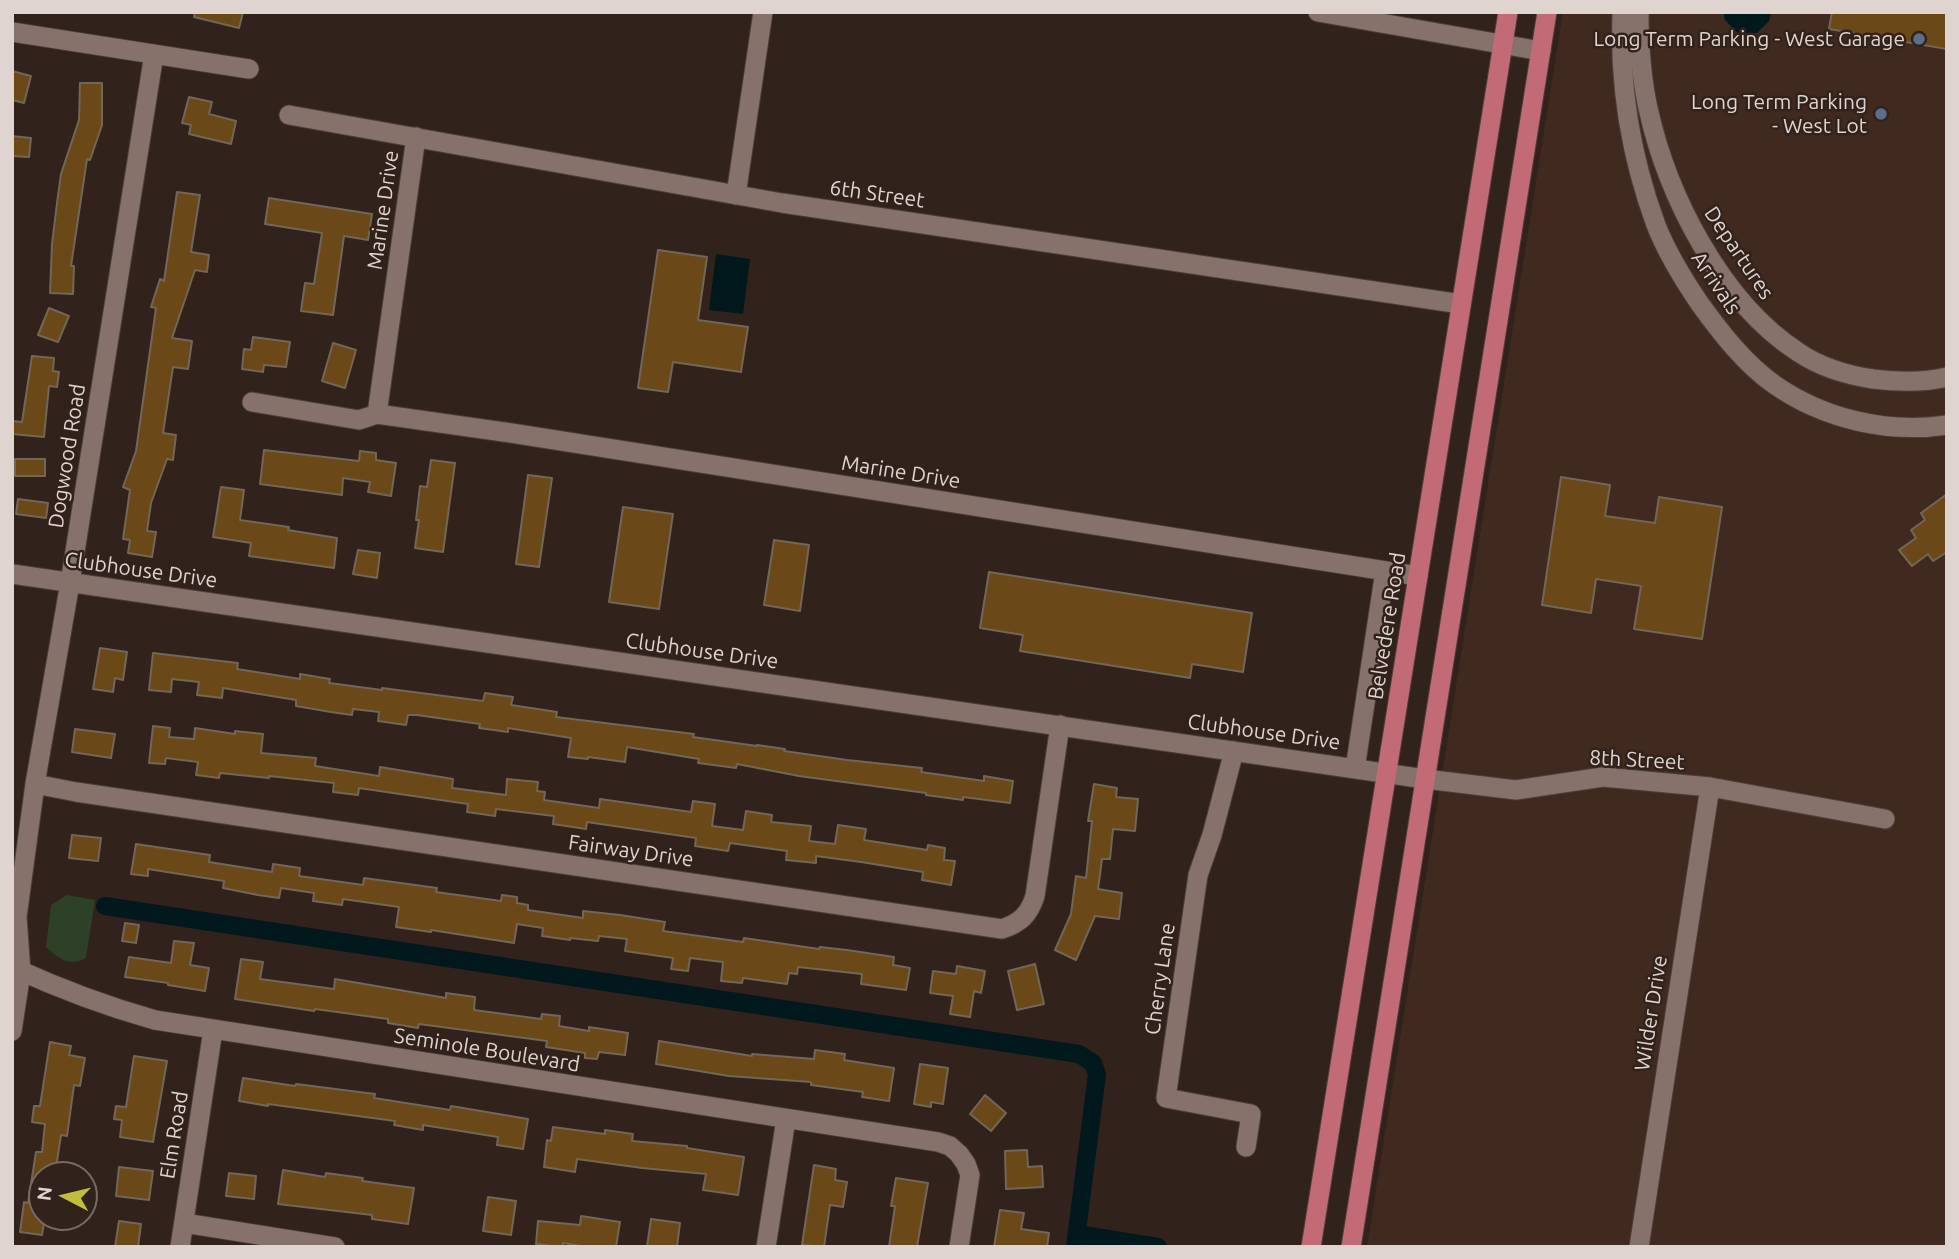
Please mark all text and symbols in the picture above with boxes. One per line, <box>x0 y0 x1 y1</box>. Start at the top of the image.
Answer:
place label: Long Term Parking - West Garage <box>1593 26 1905 52</box>
marker: Long Term Parking - West Garage <box>1911 31 1927 47</box>
place label: Long Term Parking - West Lot <box>1691 89 1867 139</box>
marker: Long Term Parking - West Lot <box>1873 106 1889 122</box>
street label: Marine Drive <box>362 149 404 271</box>
street label: 6th Street <box>828 175 926 213</box>
street label: Departures <box>1699 202 1779 304</box>
street label: Arrivals <box>1686 247 1746 319</box>
street label: Dogwood Road <box>43 382 91 530</box>
street label: Marine Drive <box>840 450 962 494</box>
street label: Clubhouse Drive <box>63 547 219 593</box>
street label: Belvedere Road <box>1363 551 1411 701</box>
street label: Clubhouse Drive <box>624 628 780 674</box>
street label: Clubhouse Drive <box>1186 709 1342 755</box>
street label: 8th Street <box>1589 745 1685 775</box>
street label: Fairway Drive <box>567 830 695 872</box>
street label: Cherry Lane <box>1140 921 1180 1037</box>
street label: Wilder Drive <box>1629 953 1673 1073</box>
street label: Seminole Boulevard <box>392 1023 582 1077</box>
street label: Elm Road <box>155 1089 193 1181</box>
north arrow <box>28 1161 98 1231</box>
text: N <box>32 1185 56 1202</box>

